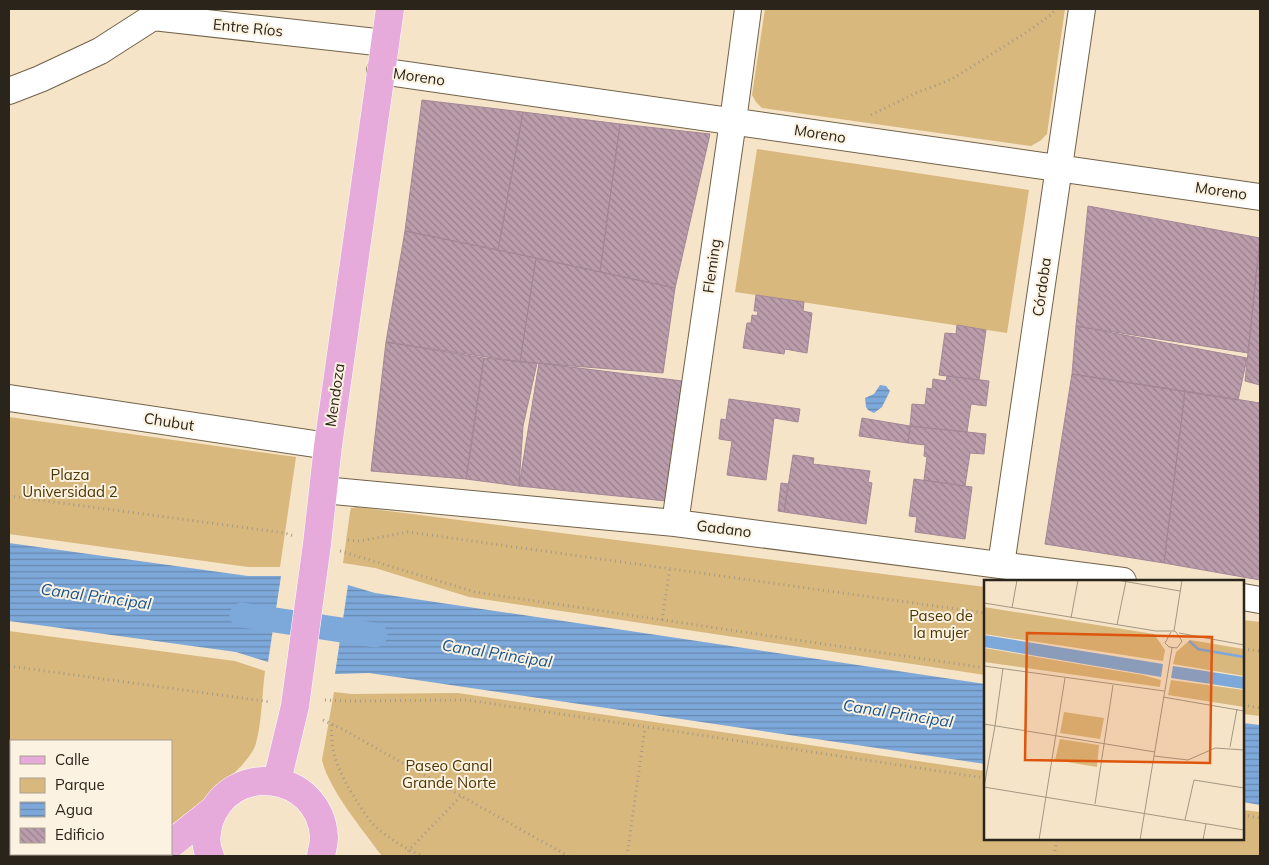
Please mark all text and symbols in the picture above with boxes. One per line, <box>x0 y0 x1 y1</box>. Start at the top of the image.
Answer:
street label: Entre Ríos <box>212 14 284 41</box>
street label: Moreno <box>392 63 446 90</box>
street label: Moreno <box>793 120 847 147</box>
street label: Moreno <box>1194 177 1248 204</box>
street label: Fleming <box>698 237 725 294</box>
street label: Córdoba <box>1028 256 1055 318</box>
street label: Mendoza <box>321 362 348 428</box>
street label: Chubut <box>143 408 196 435</box>
park label: Plaza Universidad 2 <box>22 465 118 501</box>
street label: Gadano <box>695 516 753 541</box>
water label: Canal Principal <box>40 578 153 614</box>
inset map <box>984 580 1244 840</box>
park label: Paseo de la mujer <box>909 606 973 642</box>
water label: Canal Principal <box>441 634 554 672</box>
water label: Canal Principal <box>842 694 955 732</box>
legend <box>10 740 172 855</box>
text: Calle <box>55 750 89 769</box>
park label: Paseo Canal Grande Norte <box>402 756 496 792</box>
text: Parque <box>55 775 105 794</box>
text: Agua <box>55 800 93 819</box>
text: Edificio <box>55 825 105 844</box>

